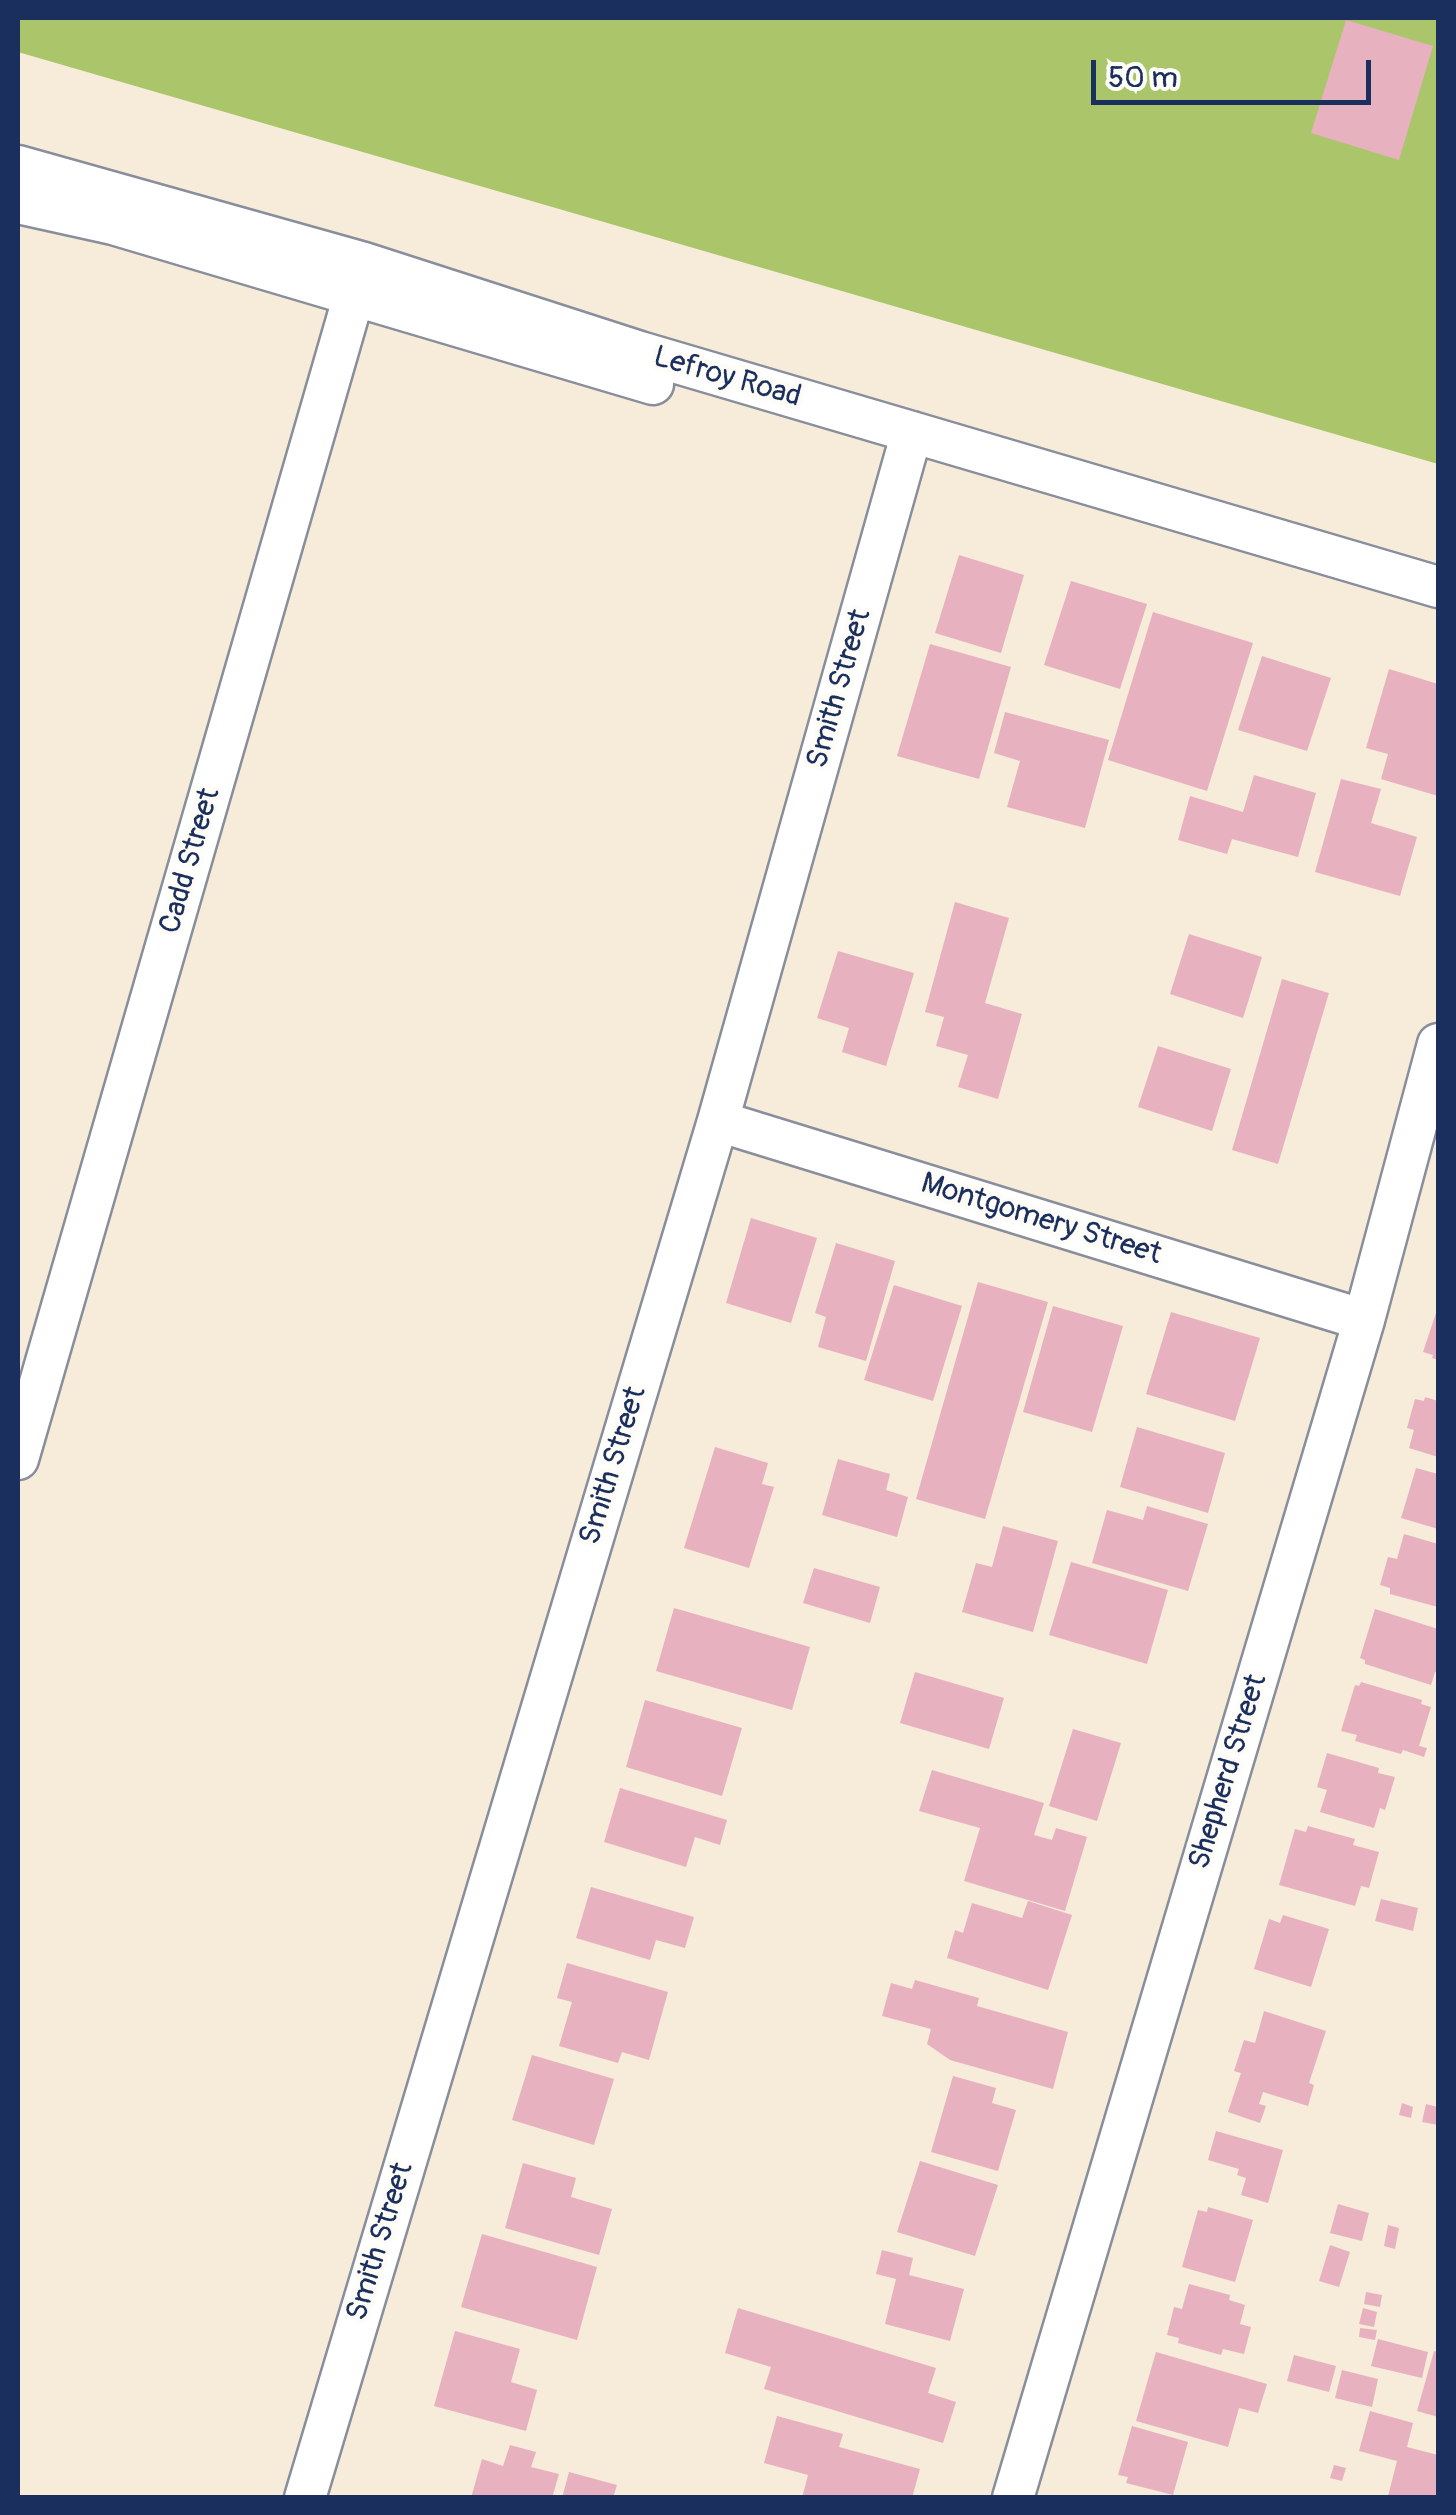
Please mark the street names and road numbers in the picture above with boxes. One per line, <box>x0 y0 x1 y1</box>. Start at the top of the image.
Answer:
street label: Lefroy Road <box>649 340 805 416</box>
street label: Smith Street <box>800 605 880 773</box>
street label: Cadd Street <box>153 784 229 938</box>
street label: Montgomery Street <box>917 1166 1165 1274</box>
street label: Smith Street <box>573 1383 655 1549</box>
street label: Shepherd Street <box>1182 1670 1276 1874</box>
street label: Smith Street <box>340 2159 422 2325</box>

